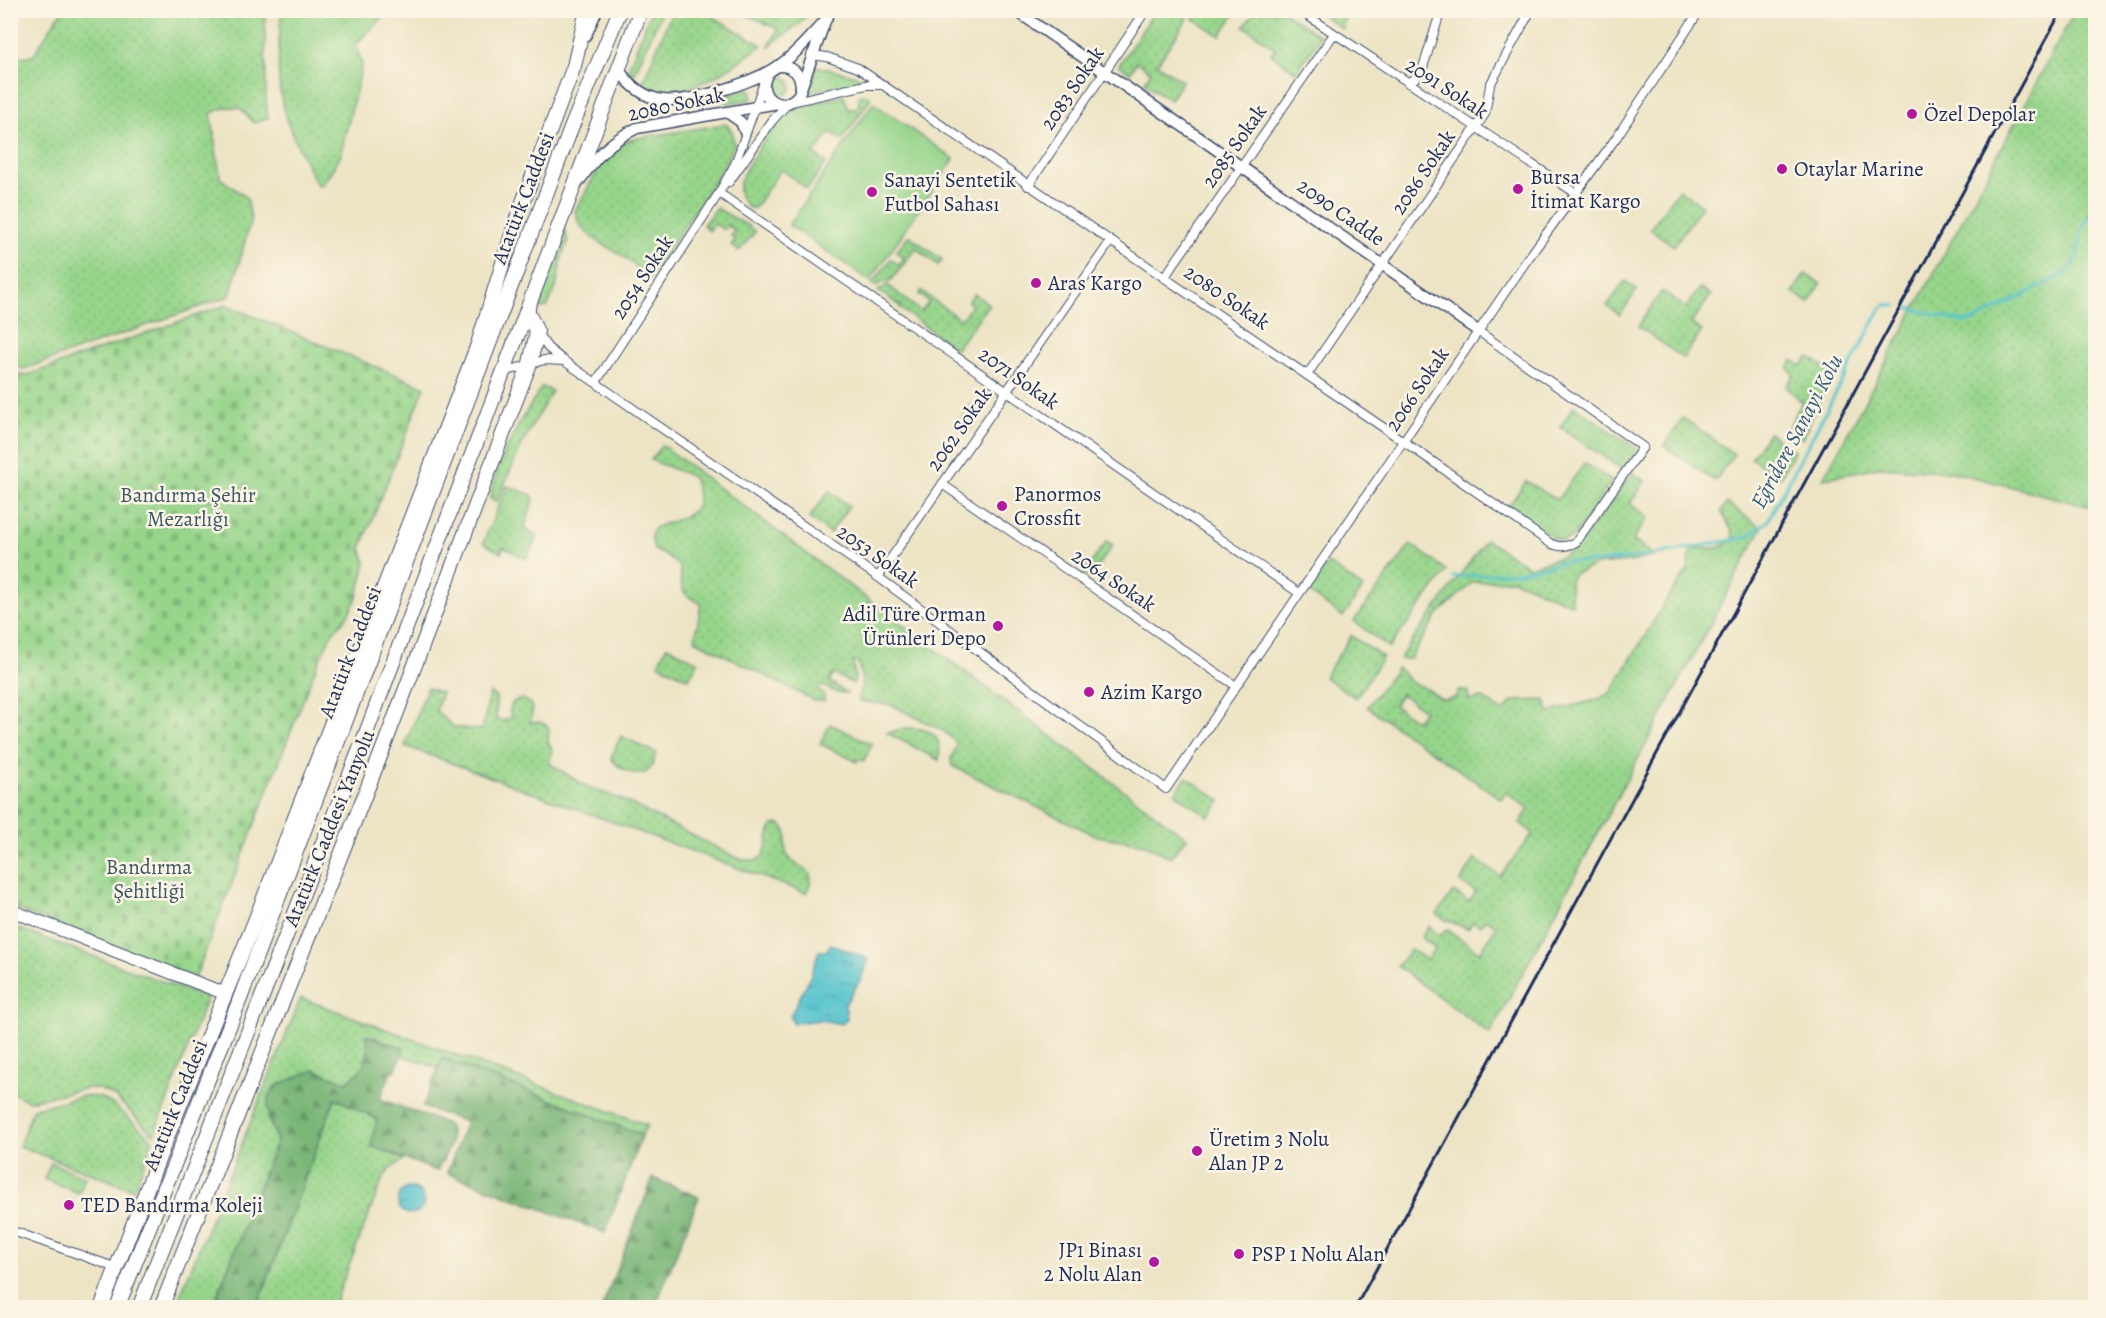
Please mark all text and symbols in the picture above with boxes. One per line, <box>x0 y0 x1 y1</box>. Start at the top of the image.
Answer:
street label: 2083 Sokak <box>1034 40 1111 135</box>
street label: 2091 Sokak <box>1400 51 1494 125</box>
street label: 2080 Sokak <box>625 80 727 128</box>
street label: 2085 Sokak <box>1195 98 1273 193</box>
place label: Özel Depolar <box>1924 100 2036 128</box>
marker: Özel Depolar <box>1905 107 1919 121</box>
street label: 2086 Sokak <box>1384 124 1462 220</box>
street label: Atatürk Caddesi <box>485 128 561 269</box>
place label: Otaylar Marine <box>1794 155 1924 183</box>
marker: Otaylar Marine <box>1775 162 1789 176</box>
place label: Bursa İtimat Kargo <box>1530 163 1641 215</box>
place label: Sanayi Sentetik Futbol Sahası <box>884 166 1017 218</box>
street label: 2090 Cadde <box>1292 172 1390 252</box>
marker: Bursa İtimat Kargo <box>1511 182 1525 196</box>
marker: Sanayi Sentetik Futbol Sahası <box>865 185 879 199</box>
street label: 2054 Sokak <box>604 229 680 325</box>
street label: 2080 Sokak <box>1178 258 1276 336</box>
place label: Aras Kargo <box>1047 269 1142 297</box>
marker: Aras Kargo <box>1029 276 1043 290</box>
street label: 2071 Sokak <box>973 340 1065 416</box>
street label: 2066 Sokak <box>1379 341 1456 437</box>
water label: Eğridere Sanayi Kolu <box>1744 349 1850 514</box>
street label: 2062 Sokak <box>920 381 998 477</box>
place label: Panormos Crossfit <box>1014 480 1101 532</box>
park label: Bandırma Şehir Mezarlığı <box>120 481 256 533</box>
marker: Panormos Crossfit <box>995 499 1009 513</box>
street label: 2053 Sokak <box>831 517 925 595</box>
street label: 2064 Sokak <box>1066 542 1162 619</box>
street label: Atatürk Caddesi <box>312 582 388 723</box>
place label: Adil Türe Orman Ürünleri Depo <box>842 600 986 652</box>
marker: Adil Türe Orman Ürünleri Depo <box>991 619 1005 633</box>
place label: Azim Kargo <box>1100 678 1202 706</box>
marker: Azim Kargo <box>1082 685 1096 699</box>
street label: Atatürk Caddesi Yanyolu <box>276 725 382 932</box>
park label: Bandırma Şehitliği <box>106 853 192 905</box>
street label: Atatürk Caddesi <box>136 1035 214 1176</box>
place label: Üretim 3 Nolu Alan JP 2 <box>1208 1125 1330 1177</box>
marker: Üretim 3 Nolu Alan JP 2 <box>1190 1144 1204 1158</box>
place label: TED Bandırma Koleji <box>81 1191 263 1219</box>
marker: TED Bandırma Koleji <box>62 1198 76 1212</box>
place label: JP1 Binası 2 Nolu Alan <box>1044 1236 1142 1288</box>
place label: PSP 1 Nolu Alan <box>1251 1240 1385 1268</box>
marker: PSP 1 Nolu Alan <box>1232 1247 1246 1261</box>
marker: JP1 Binası 2 Nolu Alan <box>1147 1255 1161 1269</box>

